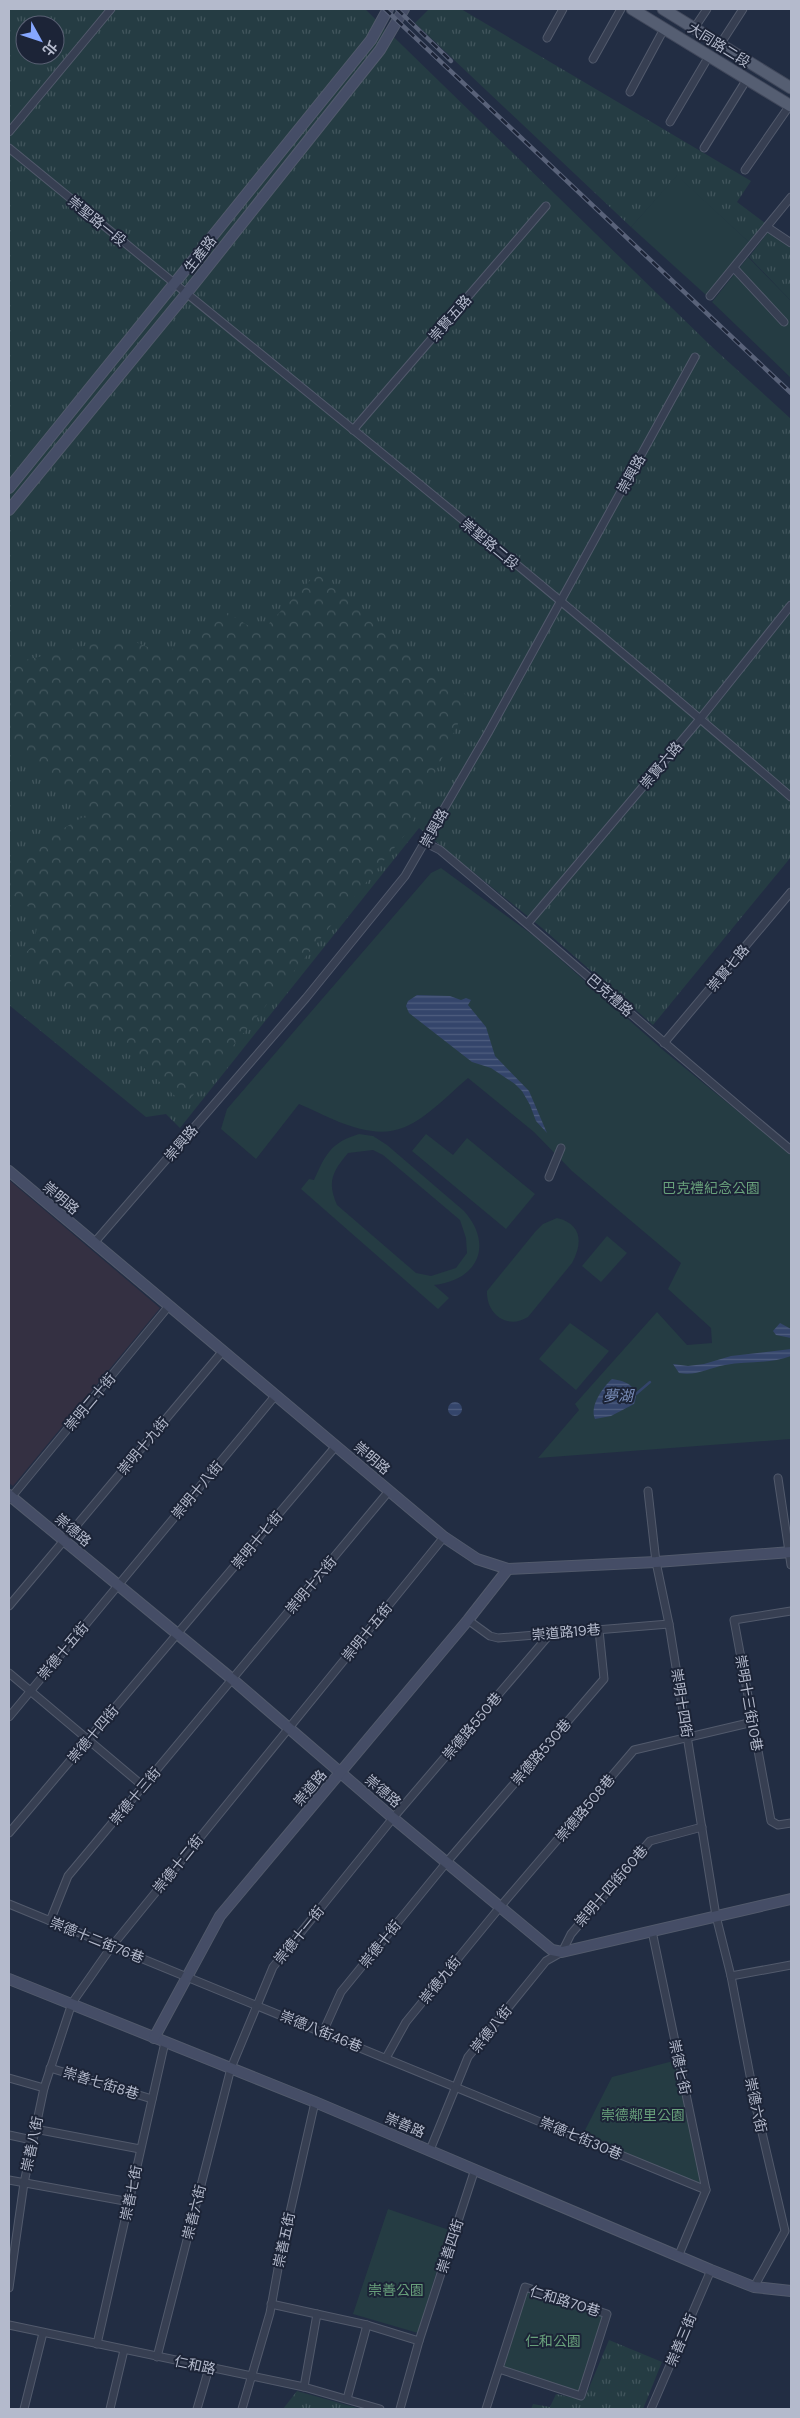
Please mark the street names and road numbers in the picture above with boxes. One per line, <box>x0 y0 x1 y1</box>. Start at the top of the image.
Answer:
street label: 大同路二段 <box>685 19 753 71</box>
street label: 崇聖路一段 <box>64 192 130 250</box>
street label: 生產路 <box>180 232 220 276</box>
street label: 崇賢五路 <box>425 291 475 345</box>
street label: 崇興路 <box>613 451 649 497</box>
street label: 崇聖路二段 <box>457 515 523 573</box>
street label: 崇賢六路 <box>636 738 686 792</box>
street label: 崇興路 <box>416 805 452 851</box>
street label: 崇賢七路 <box>703 941 753 995</box>
street label: 巴克禮路 <box>583 970 637 1020</box>
street label: 崇興路 <box>160 1121 202 1165</box>
street label: 崇明路 <box>39 1178 83 1218</box>
street label: 崇明二十街 <box>61 1369 119 1435</box>
street label: 崇明十九街 <box>114 1413 172 1479</box>
street label: 崇明路 <box>350 1438 394 1478</box>
street label: 崇明十八街 <box>168 1457 226 1523</box>
street label: 崇明十七街 <box>228 1507 286 1573</box>
street label: 崇德路 <box>51 1510 95 1550</box>
street label: 崇明十六街 <box>282 1552 340 1618</box>
street label: 崇明十五街 <box>338 1599 396 1665</box>
street label: 崇德十五街 <box>34 1618 92 1684</box>
street label: 崇道路19巷 <box>531 1620 601 1644</box>
street label: 崇明十三街10巷 <box>732 1653 766 1753</box>
street label: 崇明十四街 <box>668 1667 696 1739</box>
street label: 崇德路550巷 <box>439 1689 505 1763</box>
street label: 崇德十四街 <box>64 1701 122 1767</box>
street label: 崇德路530巷 <box>507 1715 575 1789</box>
street label: 崇德十三街 <box>106 1763 164 1829</box>
street label: 崇道路 <box>290 1766 330 1810</box>
street label: 崇德路 <box>361 1771 405 1811</box>
street label: 崇德路508巷 <box>552 1771 618 1845</box>
street label: 崇德十二街 <box>149 1831 207 1897</box>
street label: 崇明十四街60巷 <box>571 1841 651 1931</box>
street label: 崇德十一街 <box>270 1902 328 1968</box>
street label: 崇德十二街76巷 <box>47 1913 147 1967</box>
street label: 崇德十街 <box>355 1917 405 1971</box>
street label: 崇德九街 <box>415 1953 465 2007</box>
street label: 崇德八街 <box>466 2002 516 2056</box>
street label: 崇德八街46巷 <box>277 2006 365 2056</box>
street label: 崇德七街 <box>665 2038 695 2096</box>
street label: 崇善七街8巷 <box>61 2063 141 2103</box>
street label: 崇德六街 <box>741 2076 771 2134</box>
street label: 崇善路 <box>382 2109 428 2141</box>
street label: 崇德七街30巷 <box>537 2113 625 2163</box>
street label: 崇善八街 <box>17 2115 47 2173</box>
street label: 崇善七街 <box>116 2164 146 2222</box>
street label: 崇善六街 <box>178 2183 210 2241</box>
street label: 崇善五街 <box>269 2211 299 2269</box>
street label: 崇善四街 <box>433 2217 467 2275</box>
street label: 仁和路70巷 <box>528 2282 602 2320</box>
street label: 崇善三街 <box>662 2311 700 2369</box>
street label: 仁和路 <box>173 2352 217 2378</box>

